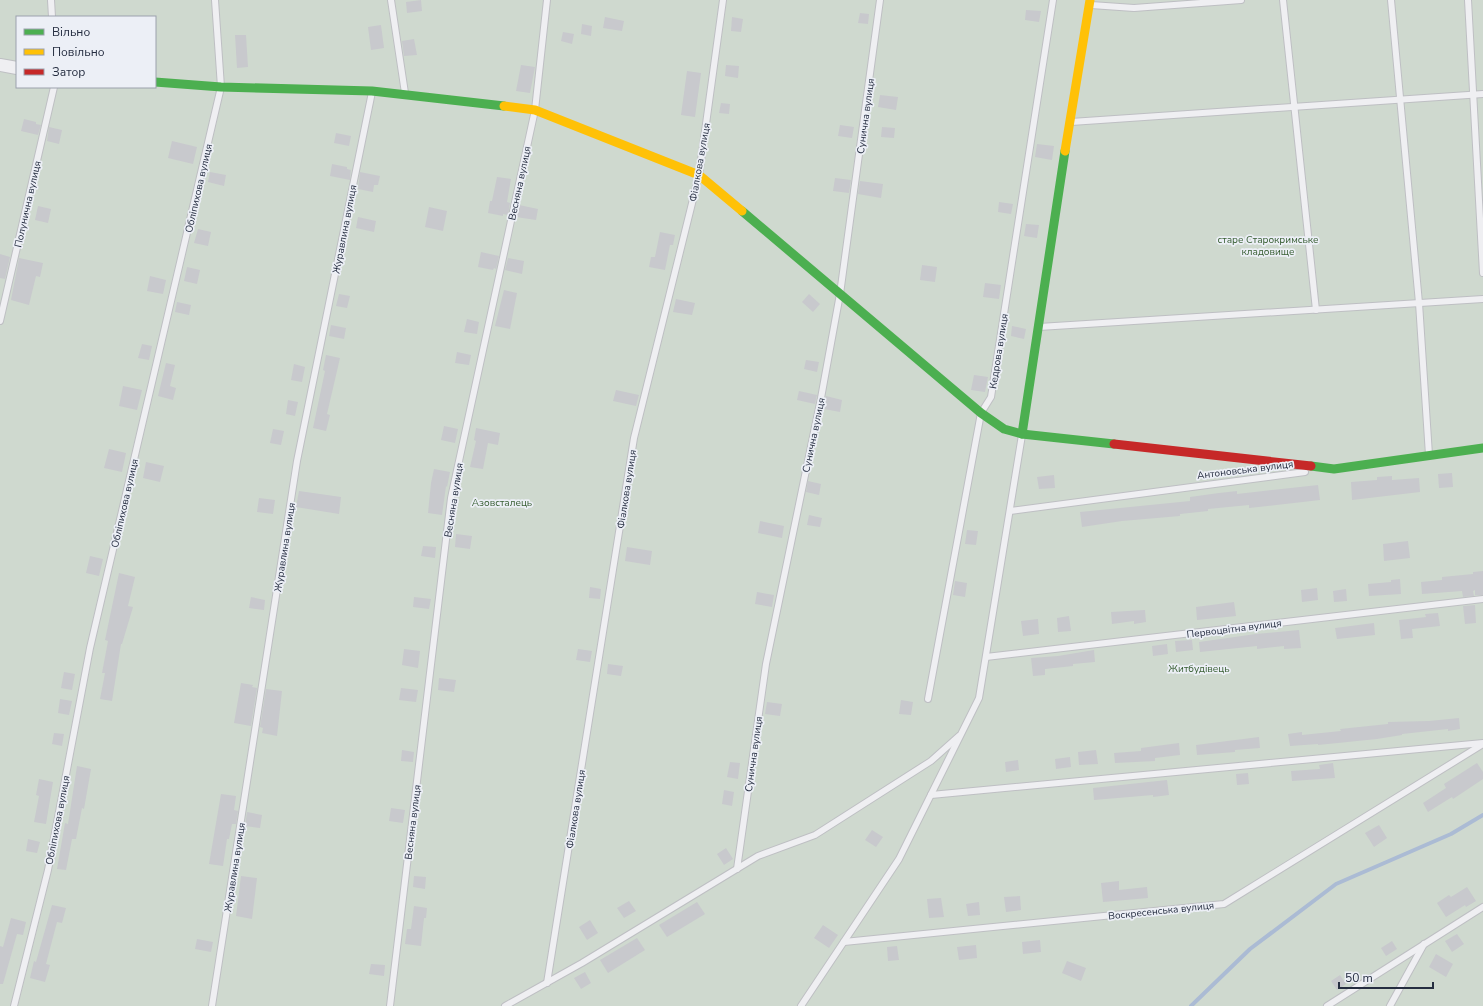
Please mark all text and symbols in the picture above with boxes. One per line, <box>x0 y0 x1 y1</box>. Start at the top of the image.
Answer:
legend <box>16 16 156 88</box>
text: Вільно <box>52 24 90 40</box>
text: Повільно <box>52 44 105 60</box>
text: Затор <box>52 64 85 80</box>
street label: Сунична вулиця <box>854 77 878 155</box>
street label: Фіалкова вулиця <box>686 122 714 203</box>
street label: Обліпихова вулиця <box>182 142 216 234</box>
street label: Весняна вулиця <box>505 145 535 222</box>
street label: Полунична вулиця <box>11 160 45 249</box>
street label: Журавлина вулиця <box>329 184 360 275</box>
park label: старе Старокримське кладовище <box>1217 233 1319 259</box>
street label: Кедрова вулиця <box>986 312 1012 390</box>
street label: Сунична вулиця <box>799 396 829 474</box>
street label: Фіалкова вулиця <box>614 449 640 530</box>
street label: Обліпихова вулиця <box>108 457 142 549</box>
street label: Антоновська вулиця <box>1196 457 1294 483</box>
street label: Весняна вулиця <box>441 462 467 538</box>
park label: Азовсталець <box>472 496 532 510</box>
street label: Журавлина вулиця <box>271 501 299 593</box>
street label: Первоцвітна вулиця <box>1186 616 1282 642</box>
park label: Житбудівець <box>1168 662 1230 676</box>
street label: Сунична вулиця <box>742 715 766 793</box>
street label: Фіалкова вулиця <box>563 769 589 850</box>
street label: Обліпихова вулиця <box>42 774 74 866</box>
street label: Весняна вулиця <box>401 784 425 860</box>
street label: Журавлина вулиця <box>221 821 249 913</box>
street label: Воскресенська вулиця <box>1107 898 1215 924</box>
scale bar <box>1339 964 1433 990</box>
text: 50 m <box>1345 970 1373 986</box>

